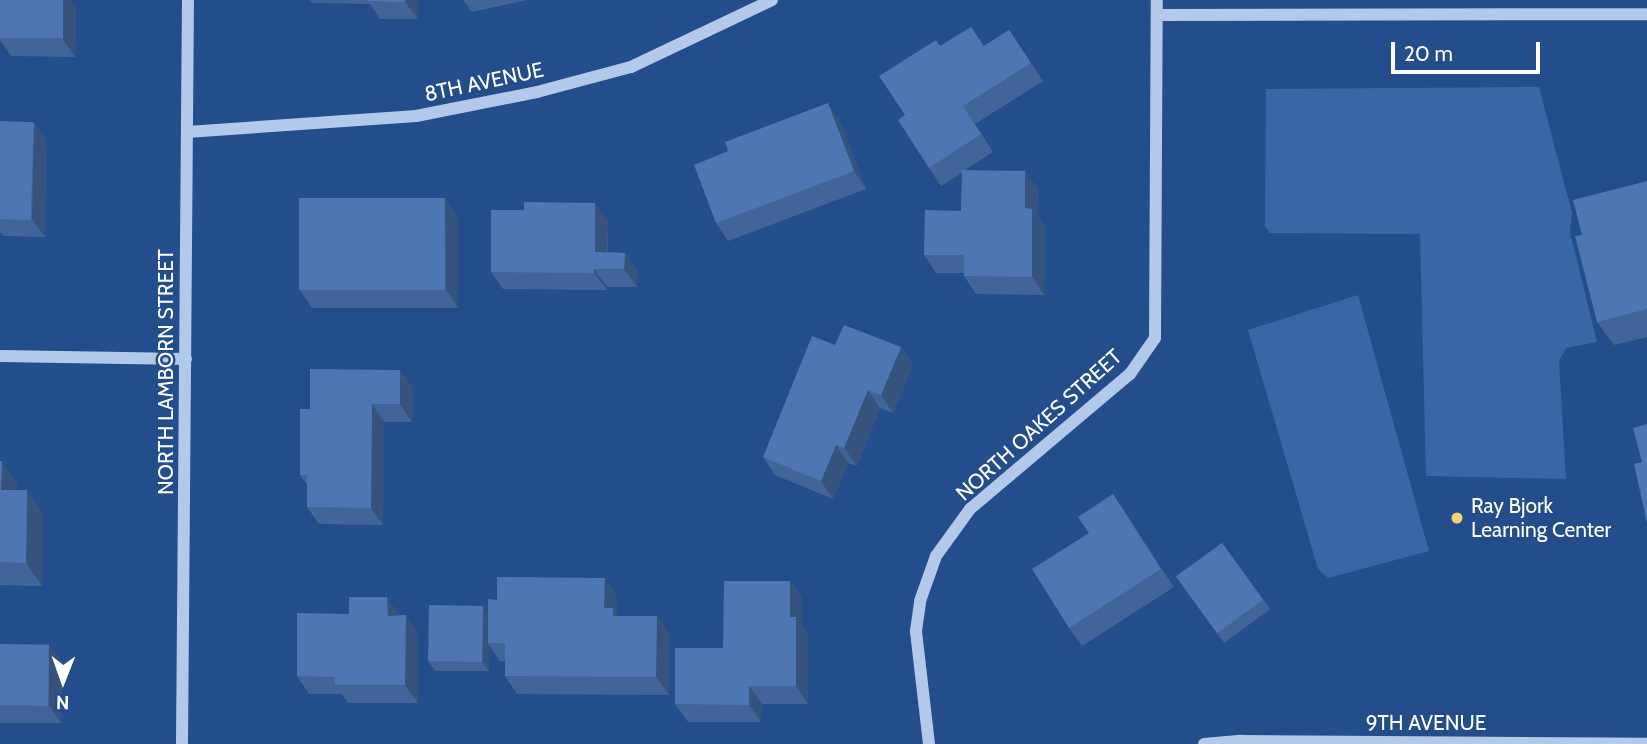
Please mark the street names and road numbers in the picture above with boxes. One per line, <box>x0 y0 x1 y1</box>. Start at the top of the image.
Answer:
street label: 8TH AVENUE <box>422 57 546 107</box>
street label: NORTH LAMBORN STREET <box>153 249 179 495</box>
street label: NORTH OAKES STREET <box>951 344 1127 506</box>
street label: 9TH AVENUE <box>1366 710 1486 736</box>

